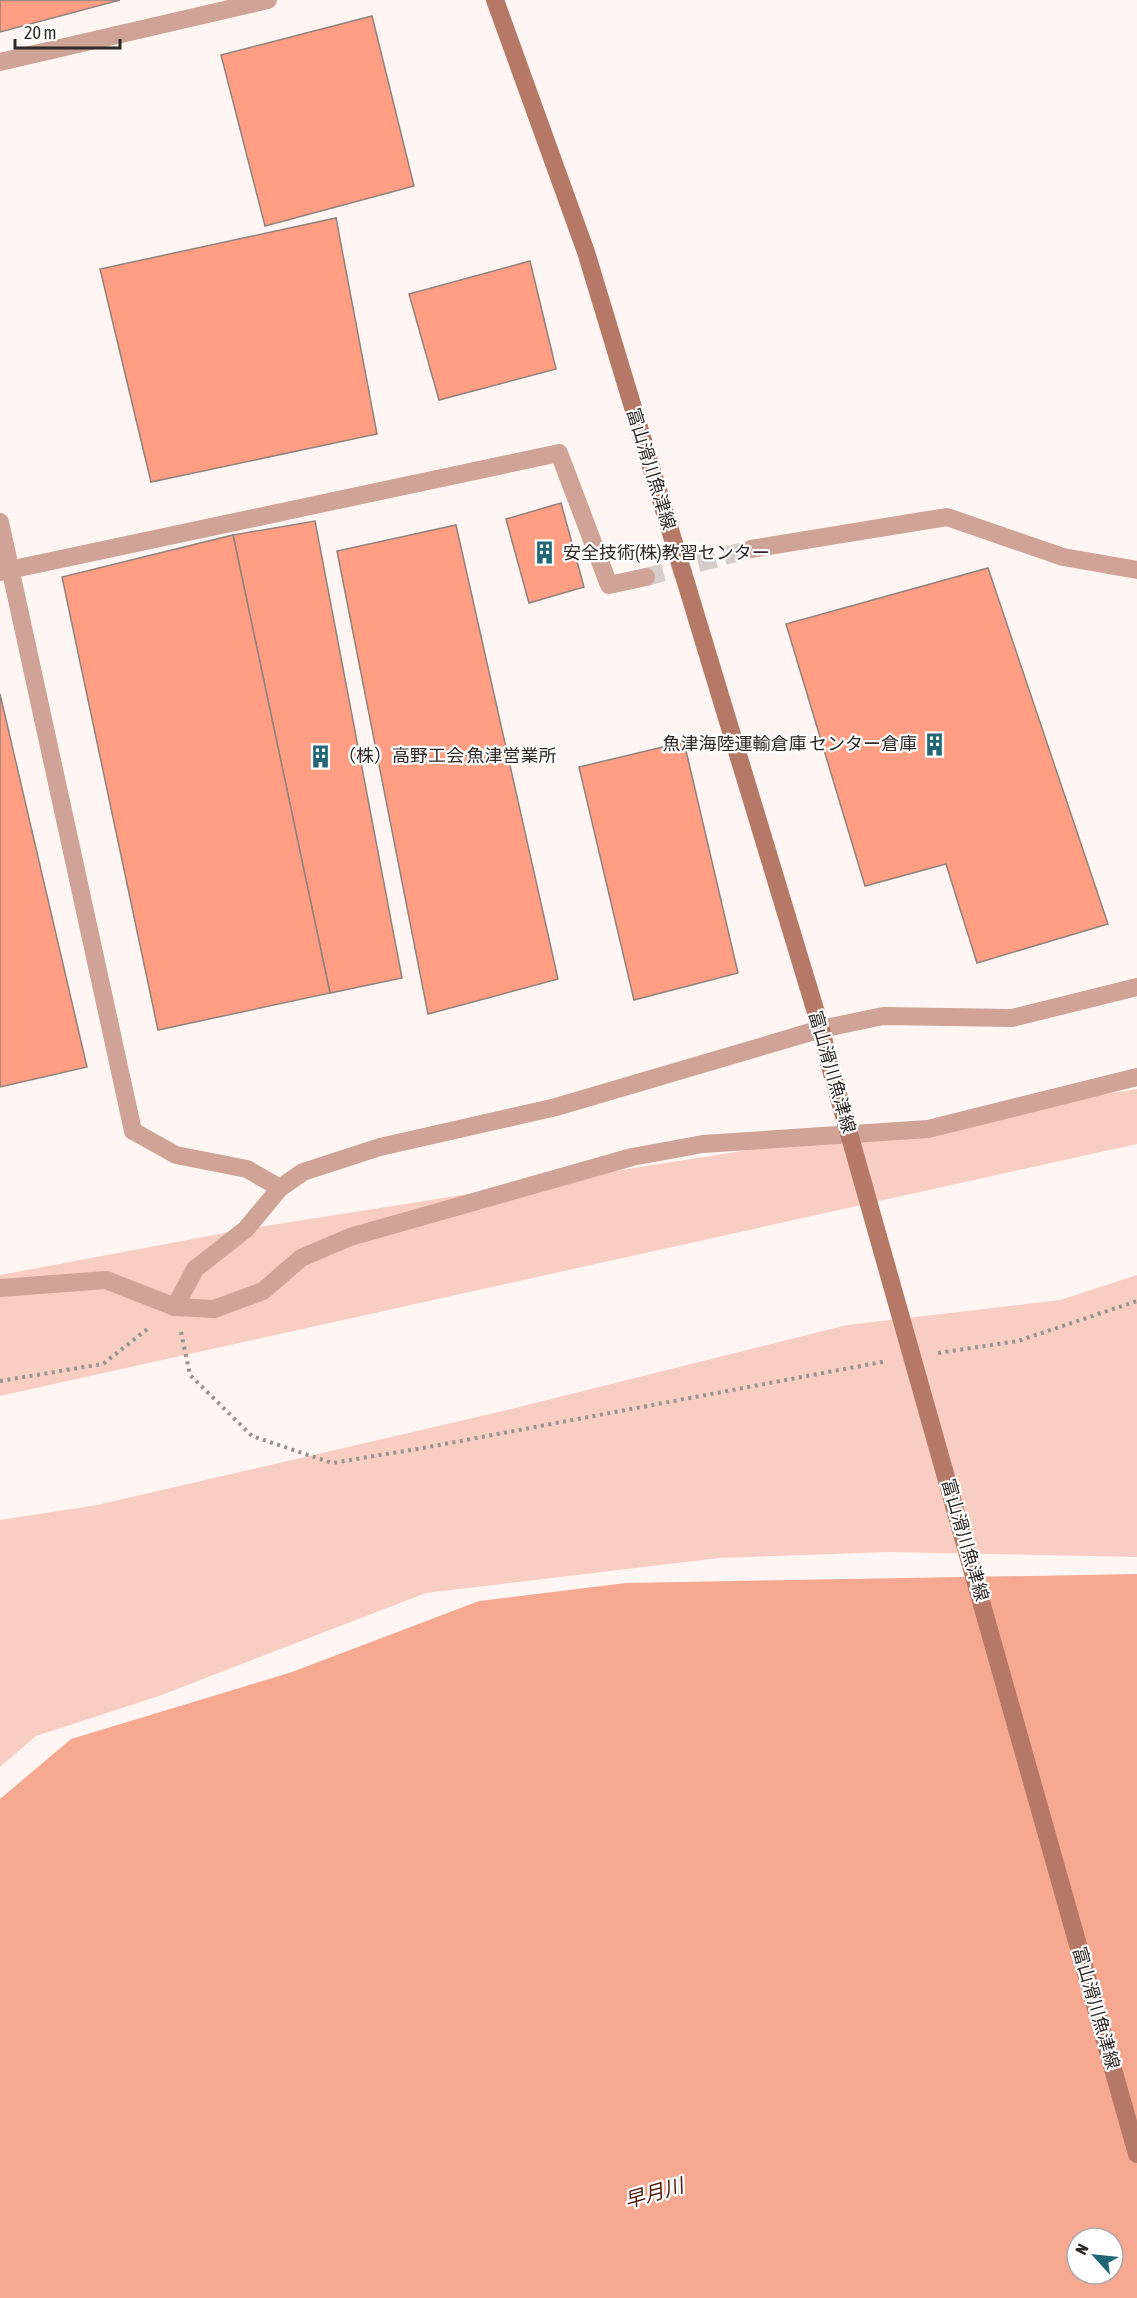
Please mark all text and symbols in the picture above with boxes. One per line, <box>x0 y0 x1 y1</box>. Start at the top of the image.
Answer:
scale bar <box>15 12 120 50</box>
text: 20 m <box>24 22 56 43</box>
street label: 富山滑川魚津線 <box>623 406 680 532</box>
building icon: 安全技術(株)教習センター <box>532 540 558 566</box>
place label: 安全技術(株)教習センター <box>563 542 770 563</box>
building icon: 魚津海陸運輸倉庫 センター倉庫 <box>922 731 948 757</box>
place label: 魚津海陸運輸倉庫 センター倉庫 <box>663 733 917 754</box>
building icon: （株）高野工会 魚津営業所 <box>307 743 333 769</box>
place label: （株）高野工会 魚津営業所 <box>338 745 556 766</box>
street label: 富山滑川魚津線 <box>805 1008 860 1135</box>
street label: 富山滑川魚津線 <box>938 1476 993 1603</box>
street label: 富山滑川魚津線 <box>1069 1944 1124 2071</box>
water label: 早月川 <box>622 2173 688 2212</box>
north arrow <box>1065 2226 1125 2286</box>
text: N <box>1071 2241 1092 2257</box>

